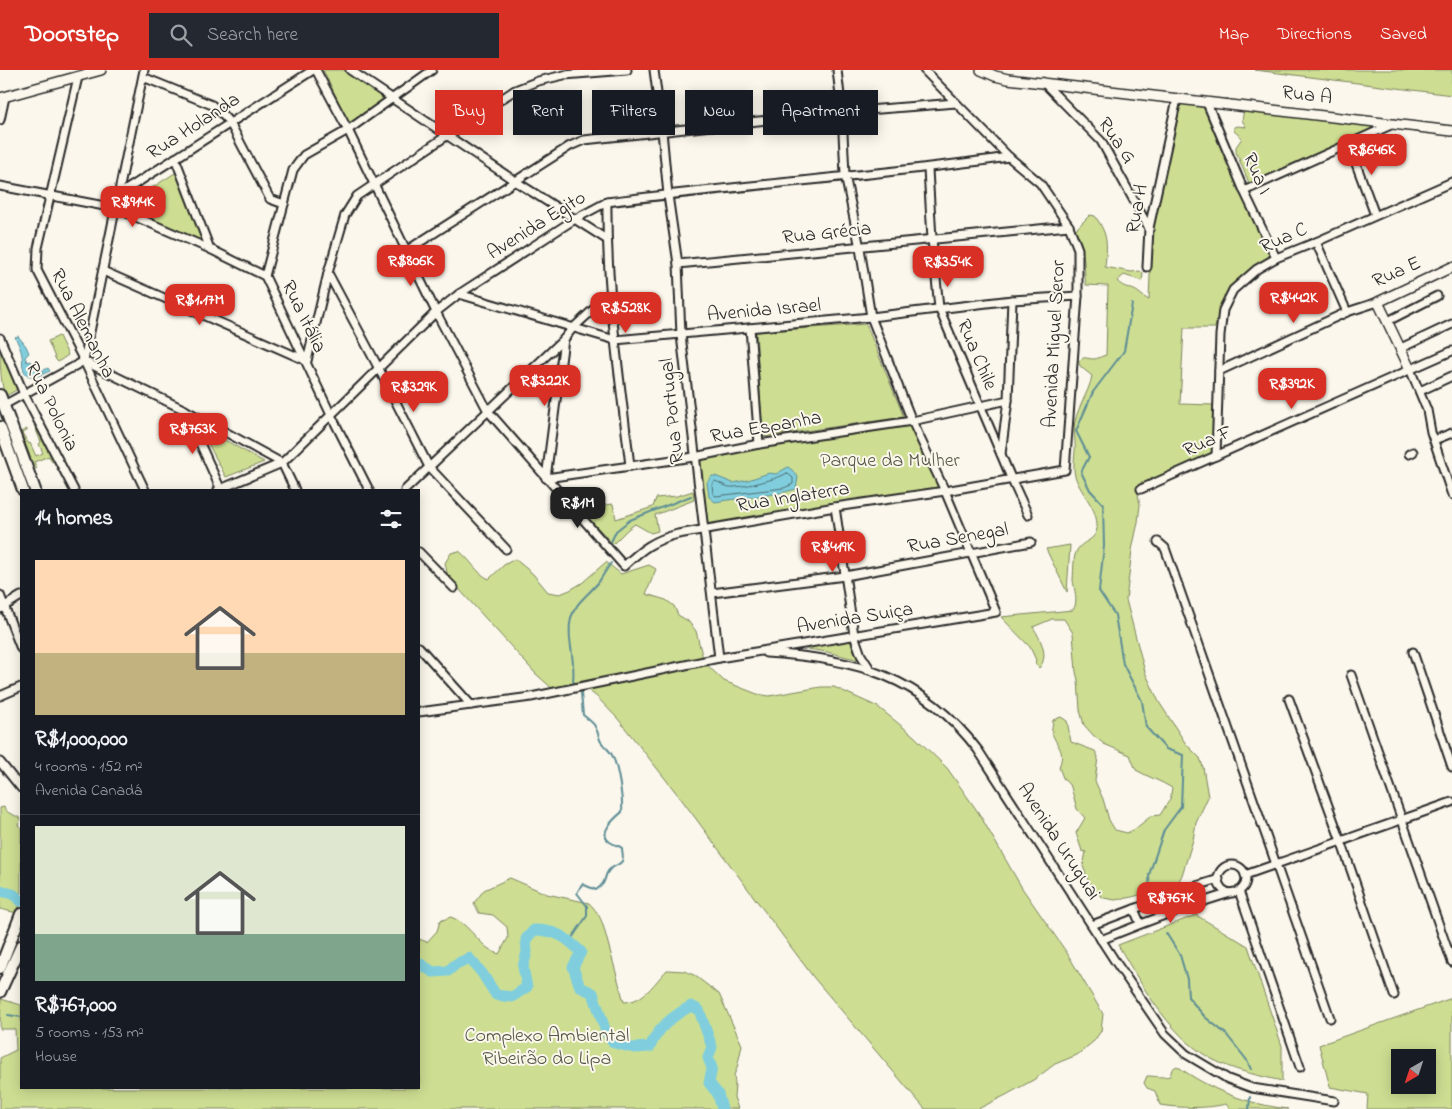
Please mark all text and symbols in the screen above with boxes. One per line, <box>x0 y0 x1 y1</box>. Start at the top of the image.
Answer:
search box <box>149 13 499 58</box>
text: Doorstep <box>25 18 119 53</box>
icon: search <box>167 21 195 49</box>
text: Search here <box>207 22 298 49</box>
text: Map <box>1219 22 1249 48</box>
text: Directions <box>1277 22 1352 48</box>
text: Saved <box>1380 22 1427 48</box>
street label: Rua A <box>1280 79 1334 113</box>
street label: Rua Holanda <box>142 86 246 168</box>
chip: Buy <box>435 90 503 135</box>
chip: Rent <box>513 90 582 135</box>
chip: Filters <box>592 90 675 135</box>
chip: New <box>685 90 753 135</box>
chip: Apartment <box>763 90 878 135</box>
street label: Rua G <box>1090 112 1142 170</box>
pin: R$646K <box>1331 134 1413 176</box>
text: R$646K <box>1349 138 1395 162</box>
street label: Rua I <box>1234 148 1278 200</box>
street label: Rua H <box>1119 182 1157 236</box>
street label: Avenida Egito <box>482 184 593 269</box>
pin: R$914K <box>92 186 174 228</box>
text: R$914K <box>112 190 154 214</box>
street label: Rua Grécia <box>781 215 873 253</box>
street label: Rua C <box>1256 216 1312 262</box>
pin: R$806K <box>370 244 452 287</box>
pin: R$354K <box>907 246 989 288</box>
text: R$806K <box>388 249 434 273</box>
text: R$354K <box>924 250 972 274</box>
street label: Rua E <box>1368 250 1426 296</box>
street label: Avenida Miguel Seror <box>1036 258 1075 429</box>
street label: Rua Alemanha <box>42 264 122 384</box>
street label: Rua Itália <box>273 276 333 358</box>
pin: R$442K <box>1253 282 1335 324</box>
pin: R$1.17M <box>154 284 246 326</box>
text: R$442K <box>1270 286 1318 310</box>
text: R$1.17M <box>176 288 224 312</box>
pin: R$528K <box>585 292 667 334</box>
street label: Avenida Israel <box>706 292 822 330</box>
text: R$528K <box>601 296 651 320</box>
street label: Rua Chile <box>948 315 1004 395</box>
street label: Rua Portugal <box>653 356 694 465</box>
street label: Rua Polonia <box>17 357 85 457</box>
pin: R$322K <box>504 364 586 407</box>
pin: R$392K <box>1251 368 1333 410</box>
text: R$322K <box>521 369 569 393</box>
pin: R$329K <box>373 370 455 413</box>
text: R$392K <box>1269 372 1315 396</box>
text: R$329K <box>391 375 437 399</box>
street label: Rua Espanha <box>708 404 824 452</box>
pin: R$763K <box>152 412 234 455</box>
text: R$763K <box>170 417 216 441</box>
street label: Rua F <box>1179 418 1237 466</box>
park label: Parque da Mulher <box>820 447 961 476</box>
street label: Rua Inglaterra <box>734 475 852 522</box>
pin: R$1M <box>548 486 608 529</box>
text: R$1M <box>561 491 595 515</box>
text: 14 homes <box>35 504 113 534</box>
icon: filters <box>377 505 405 533</box>
street label: Rua Senegal <box>905 516 1011 563</box>
pin: R$419K <box>792 530 874 573</box>
text: R$419K <box>812 535 854 559</box>
icon: home <box>175 593 265 683</box>
street label: Avenida Suiça <box>795 595 915 643</box>
text: R$1,000,000 <box>35 725 128 755</box>
text: 4 rooms · 152 m² <box>35 755 143 779</box>
street label: Avenida Uruguai <box>1008 777 1107 907</box>
text: Avenida Canadá <box>35 779 142 803</box>
icon: home <box>175 858 265 948</box>
pin: R$767K <box>1130 882 1212 924</box>
text: R$767K <box>1148 886 1194 910</box>
text: R$767,000 <box>35 991 117 1021</box>
text: 5 rooms · 153 m² <box>35 1021 144 1045</box>
park label: Complexo Ambiental Ribeirão do Lipa <box>465 1022 629 1074</box>
text: House <box>35 1045 77 1069</box>
north arrow <box>1391 1049 1436 1094</box>
map controls <box>1391 1049 1436 1094</box>

